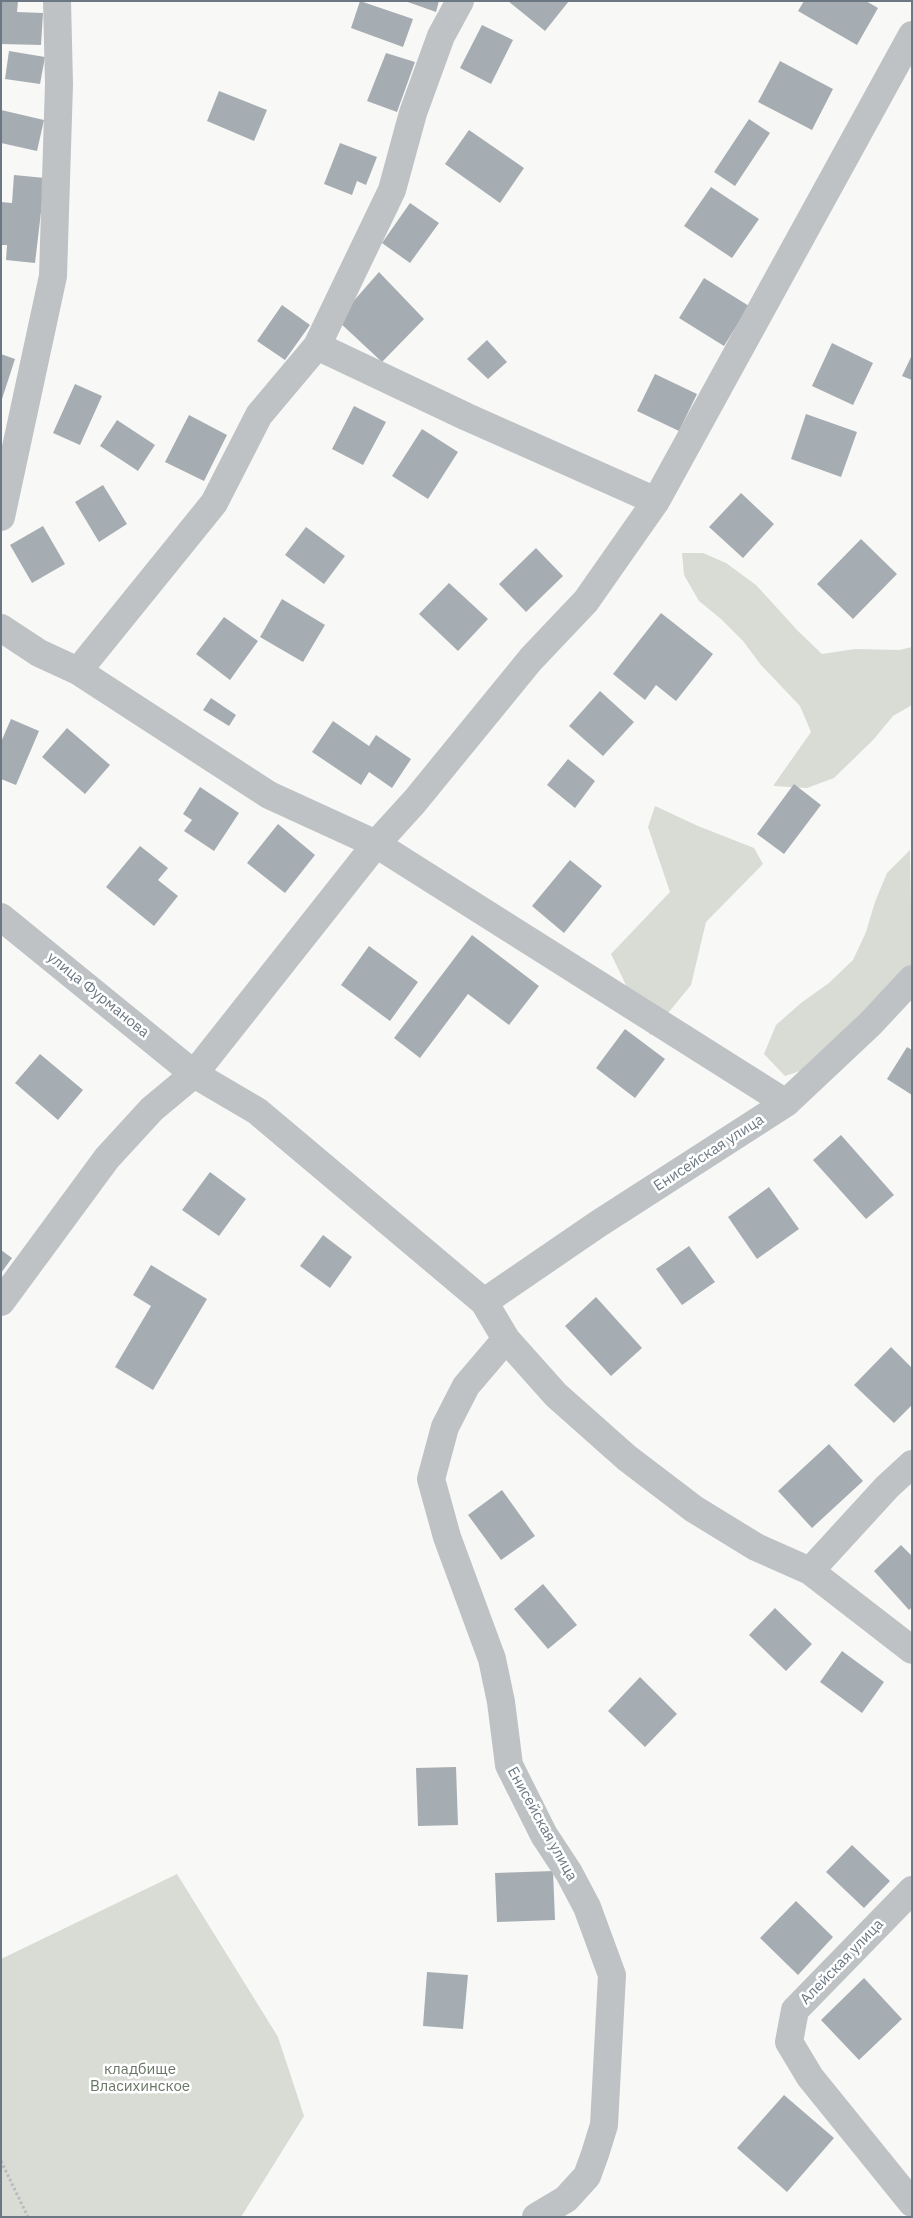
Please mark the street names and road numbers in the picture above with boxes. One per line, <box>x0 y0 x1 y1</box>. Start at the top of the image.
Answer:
street label: улица Фурманова <box>43 948 153 1042</box>
street label: Енисейская улица <box>651 1111 767 1195</box>
street label: Енисейская улица <box>503 1764 581 1884</box>
street label: Алейская улица <box>797 1915 887 2009</box>

